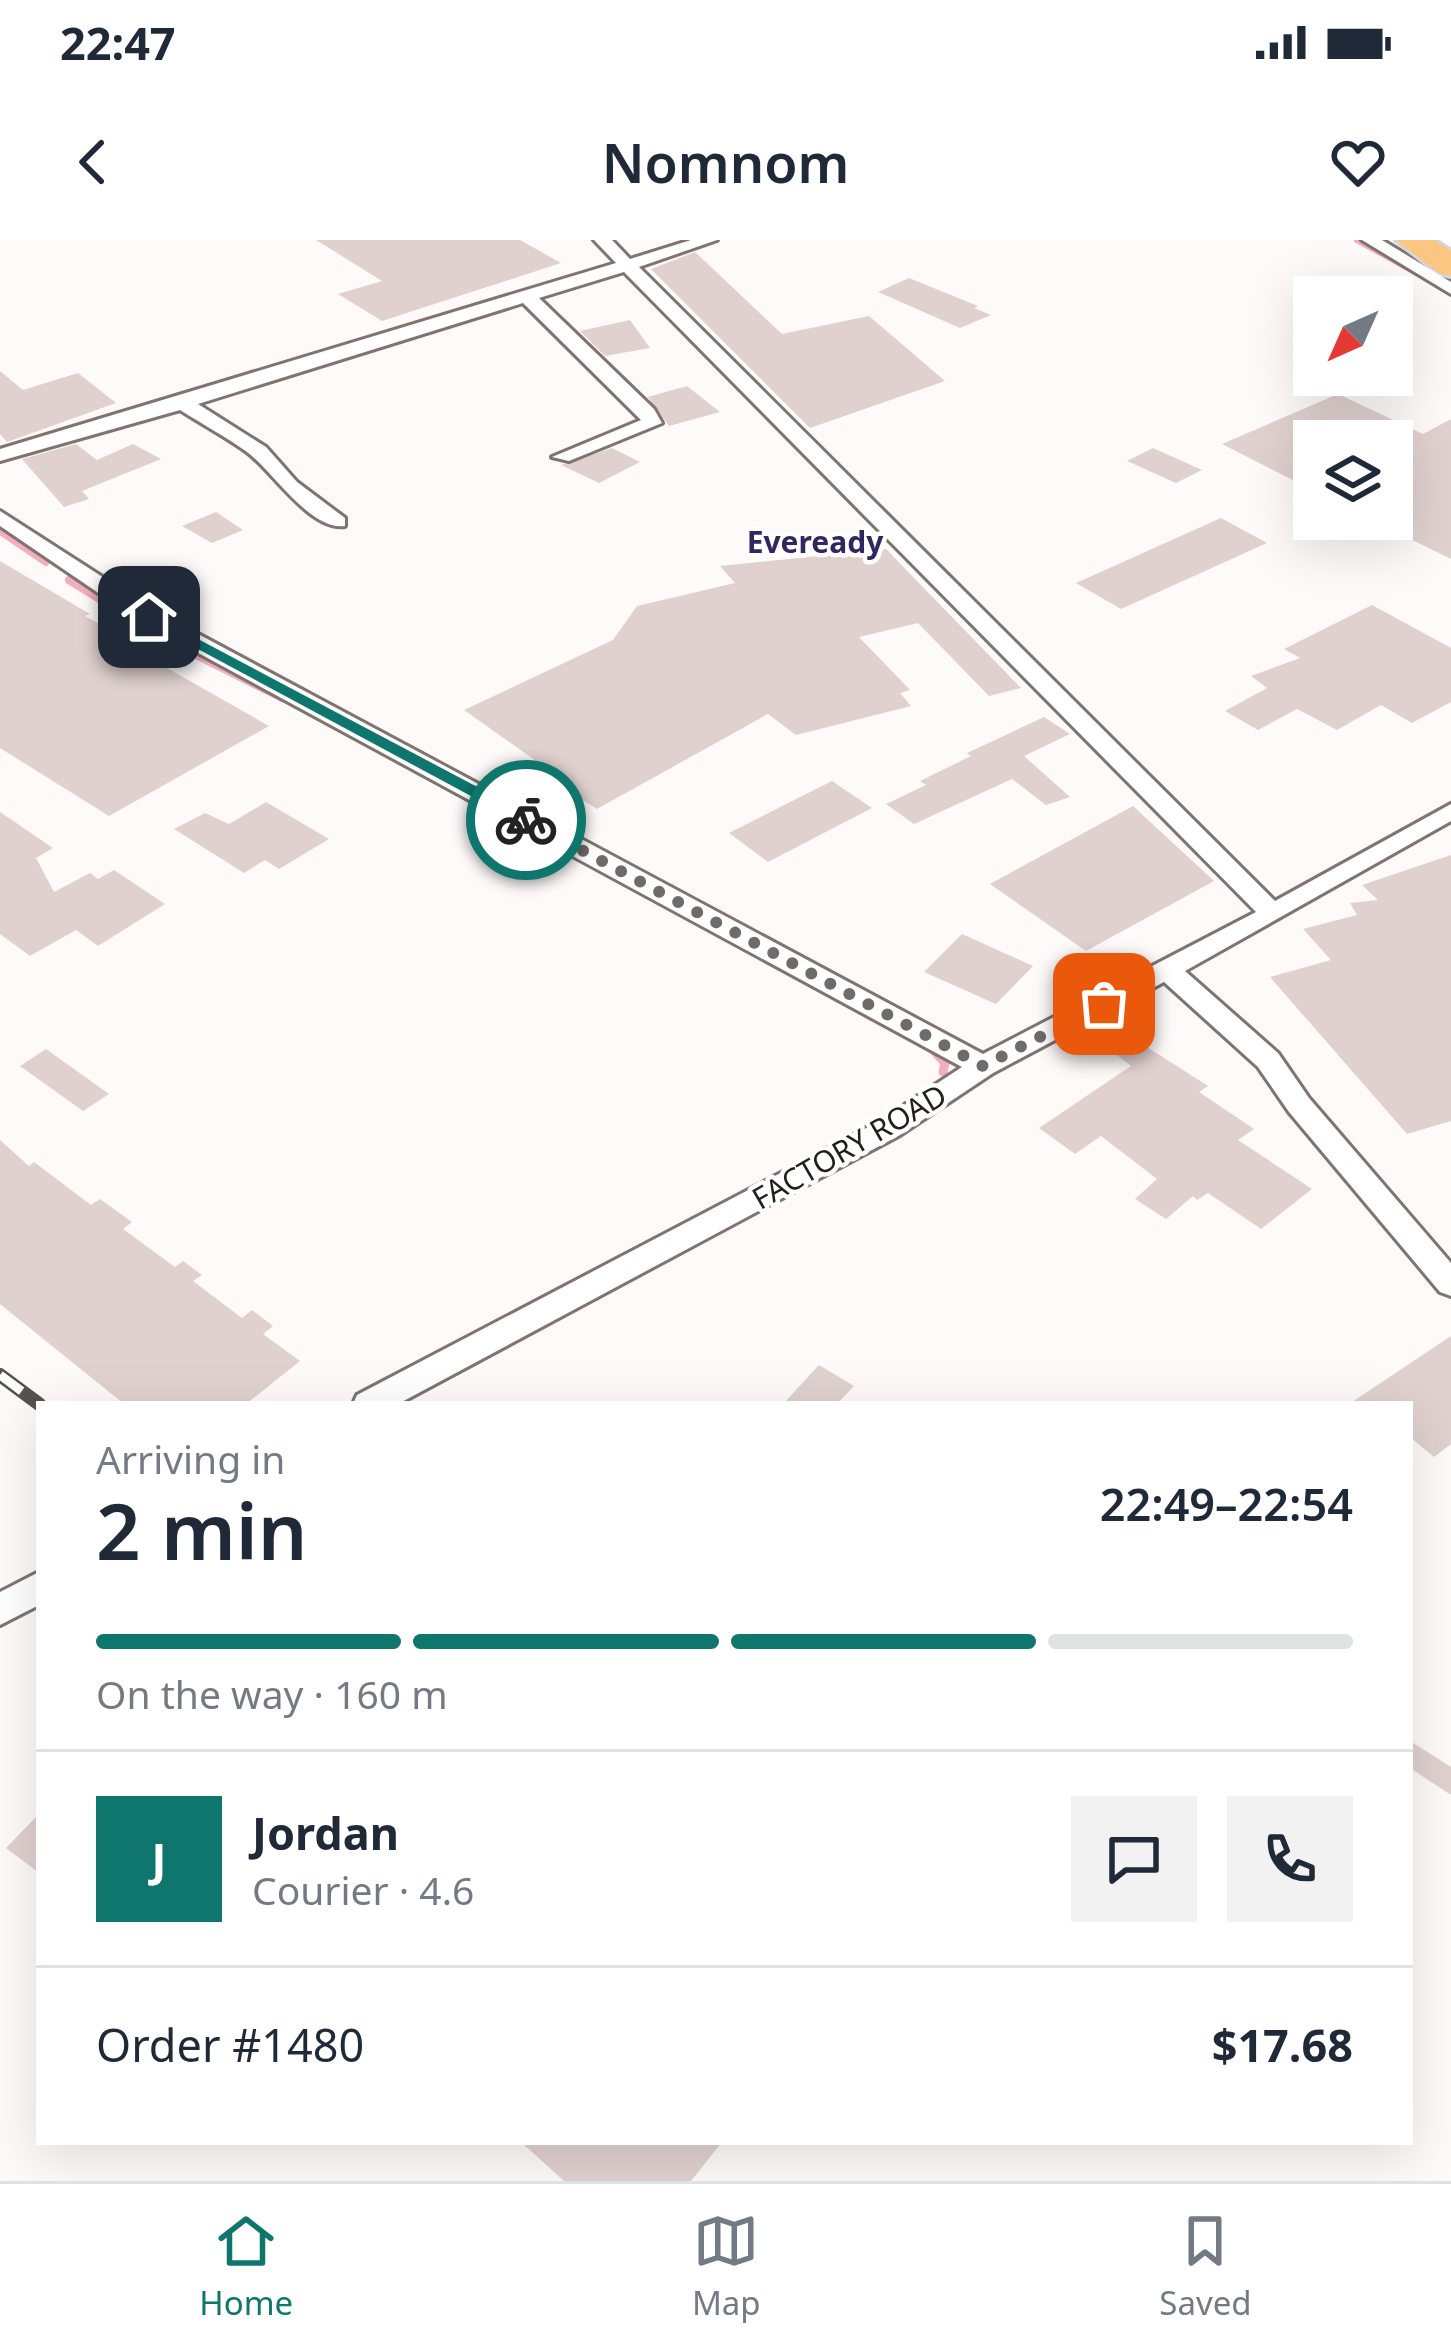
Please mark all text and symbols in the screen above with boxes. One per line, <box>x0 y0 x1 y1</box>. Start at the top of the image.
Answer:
text: 22:47 <box>60 12 176 73</box>
text: Nomnom <box>602 125 849 199</box>
icon: back <box>60 129 126 195</box>
icon: heart <box>1325 129 1391 195</box>
north arrow <box>1293 276 1413 396</box>
map controls <box>1293 276 1413 540</box>
button: layers <box>1293 420 1413 540</box>
district label: Eveready <box>747 521 884 562</box>
pin <box>98 566 200 668</box>
icon: home <box>116 584 182 650</box>
courier <box>466 760 586 880</box>
icon: bike <box>493 787 559 853</box>
pin <box>1053 953 1155 1055</box>
icon: bag <box>1071 971 1137 1037</box>
street label: FACTORY ROAD <box>744 1074 954 1218</box>
text: Arriving in <box>96 1432 285 1485</box>
text: 22:49–22:54 <box>1100 1473 1353 1534</box>
text: 2 min <box>96 1477 308 1583</box>
text: On the way · 160 m <box>96 1667 448 1720</box>
button: chat <box>1071 1796 1197 1922</box>
button: phone <box>1227 1796 1353 1922</box>
text: Jordan <box>252 1802 399 1863</box>
text: J <box>152 1828 166 1889</box>
text: Courier · 4.6 <box>252 1863 474 1916</box>
text: Order #1480 <box>96 2014 364 2075</box>
text: $17.68 <box>1212 2014 1353 2075</box>
tab: Home <box>199 2208 293 2325</box>
tab: Map <box>692 2208 761 2325</box>
tab: Saved <box>1159 2208 1252 2325</box>

